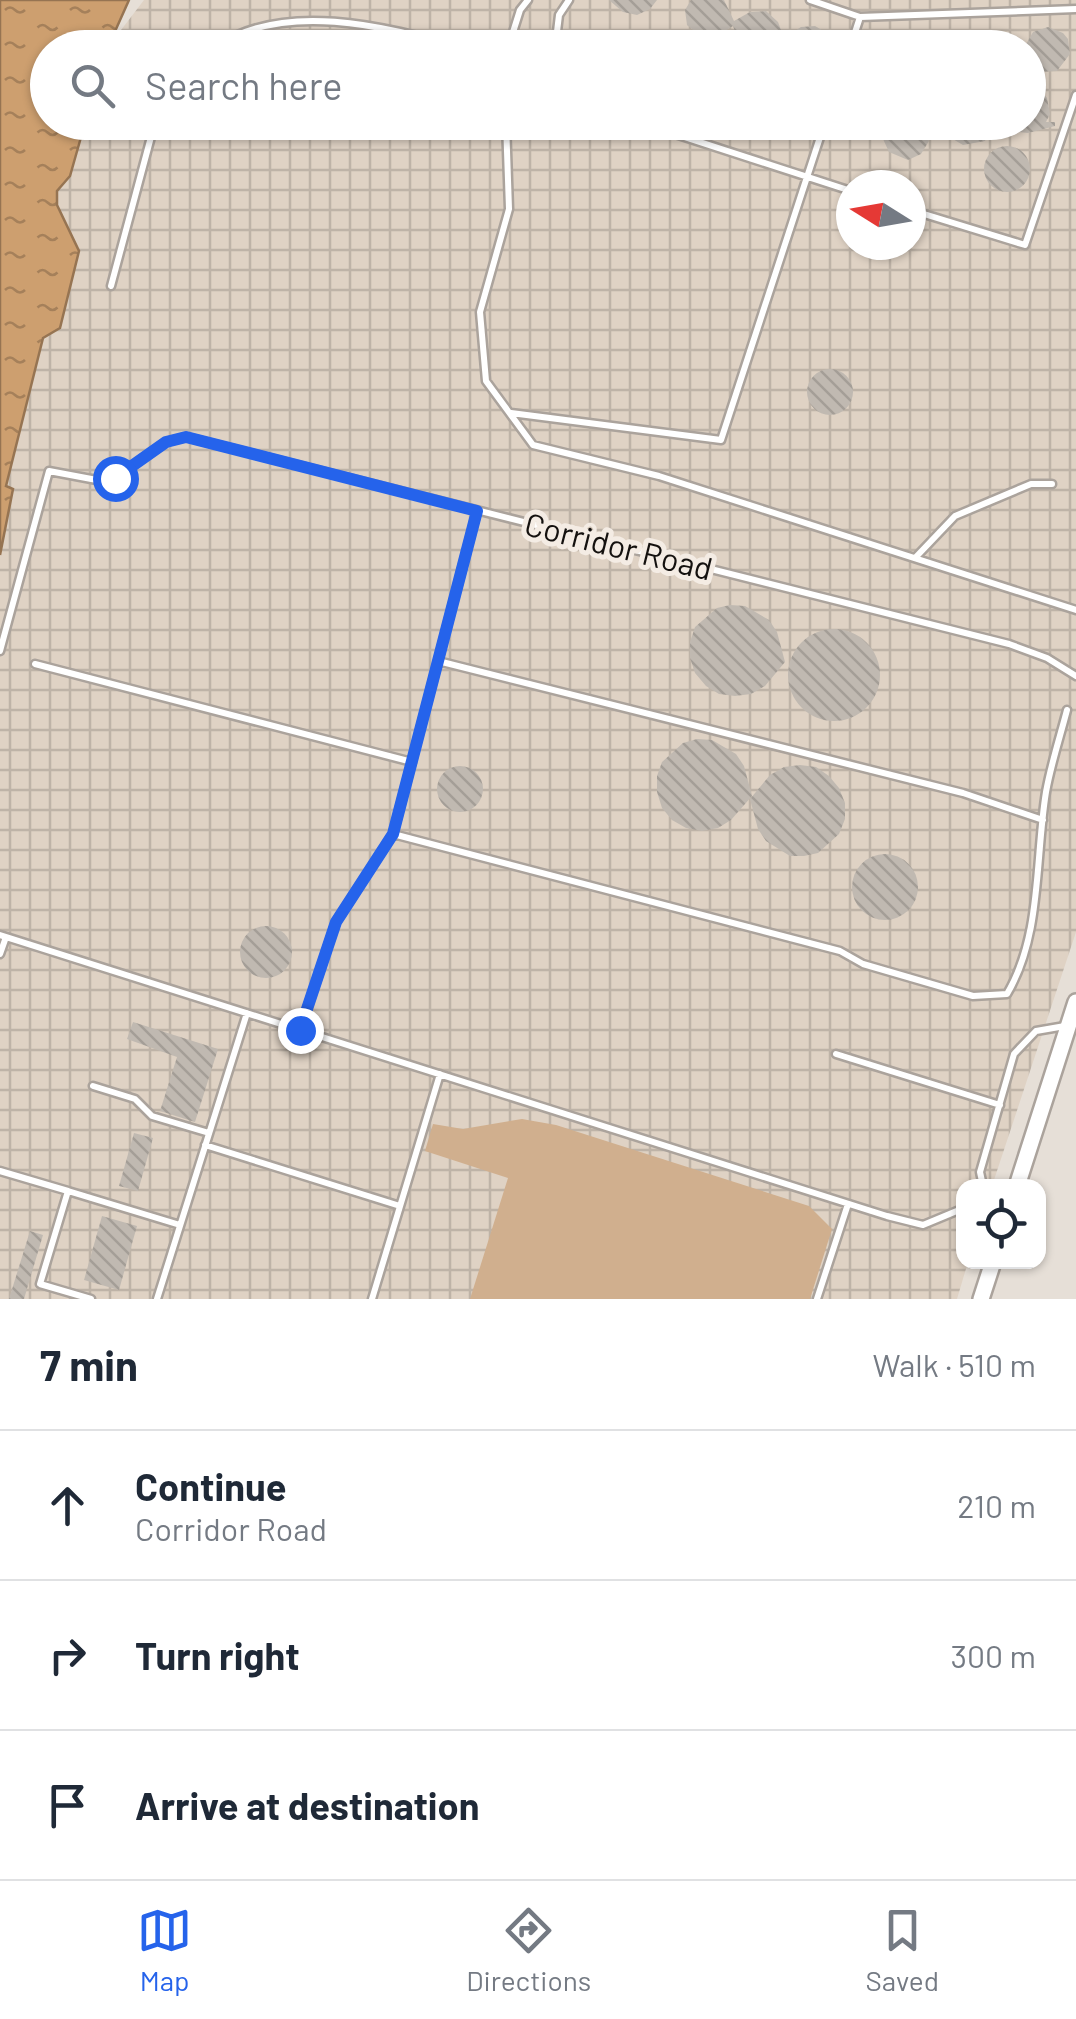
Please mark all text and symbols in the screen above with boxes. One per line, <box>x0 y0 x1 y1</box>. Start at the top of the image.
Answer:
search box <box>30 30 1046 140</box>
icon: search <box>65 58 120 113</box>
text: Search here <box>145 62 343 108</box>
north arrow <box>836 170 926 260</box>
route start <box>93 456 139 502</box>
street label: Corridor Road <box>521 503 717 587</box>
route end <box>278 1008 324 1054</box>
map controls <box>956 1179 1046 1269</box>
button: locate <box>956 1179 1046 1269</box>
text: 7 min <box>40 1339 138 1389</box>
text: Walk · 510 m <box>872 1345 1036 1383</box>
text: Continue <box>135 1463 286 1509</box>
icon: ahead <box>40 1478 95 1533</box>
text: 210 m <box>957 1486 1036 1524</box>
text: Corridor Road <box>135 1509 327 1547</box>
icon: right <box>40 1628 95 1683</box>
text: Turn right <box>135 1632 300 1678</box>
text: 300 m <box>950 1636 1036 1674</box>
icon: arrive <box>40 1778 95 1833</box>
text: Arrive at destination <box>135 1782 480 1828</box>
tab: Map <box>137 1903 192 1997</box>
tab: Directions <box>466 1903 591 1997</box>
tab: Saved <box>865 1903 939 1997</box>

